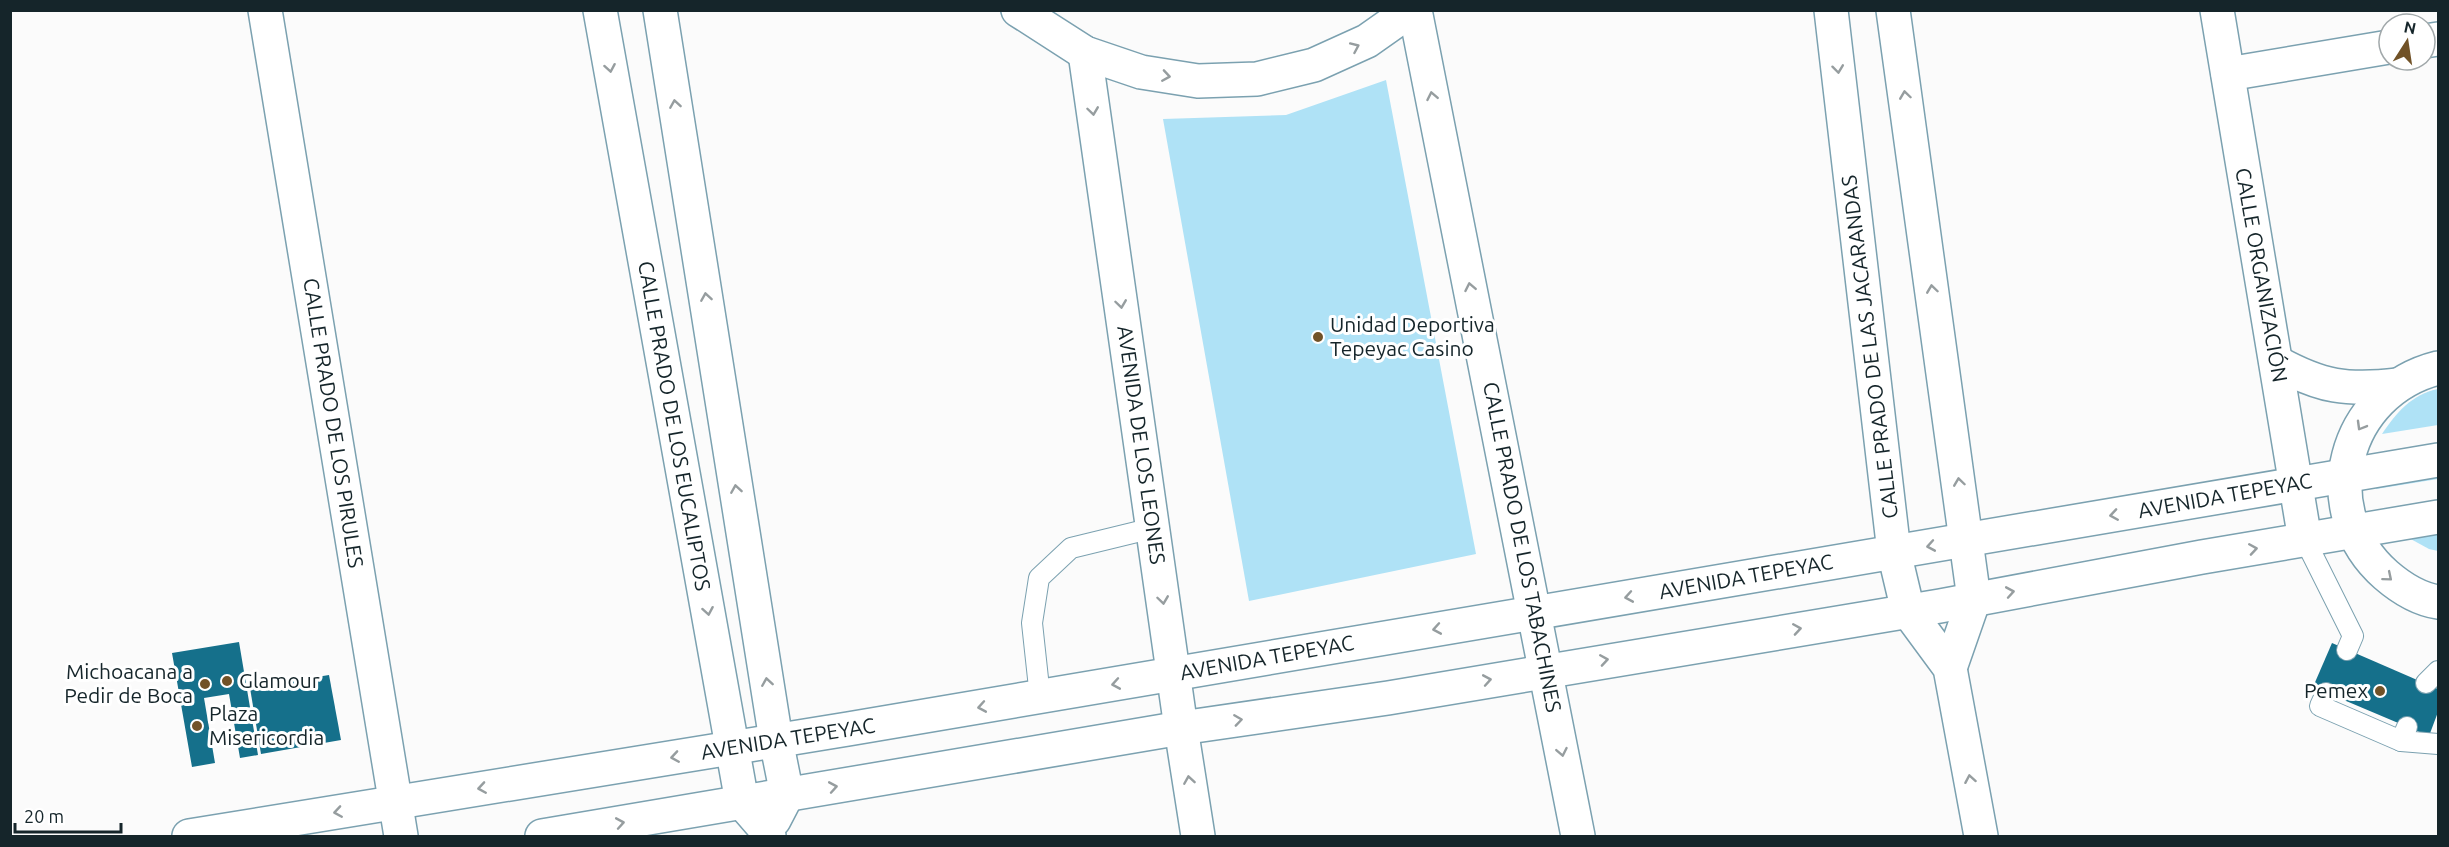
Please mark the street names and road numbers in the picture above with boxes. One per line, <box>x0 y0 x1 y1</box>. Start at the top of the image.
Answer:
street label: CALLE ORGANIZACIÓN <box>2231 166 2293 384</box>
street label: CALLE PRADO DE LAS JACARANDAS <box>1836 174 1902 520</box>
street label: CALLE PRADO DE LOS EUCALIPTOS <box>634 259 716 593</box>
street label: CALLE PRADO DE LOS PIRULES <box>299 276 369 570</box>
street label: AVENIDA DE LOS LEONES <box>1113 324 1171 566</box>
street label: CALLE PRADO DE LOS TABACHINES <box>1479 380 1567 714</box>
street label: AVENIDA TEPEYAC <box>2136 468 2314 522</box>
street label: AVENIDA TEPEYAC <box>1657 549 1835 603</box>
street label: AVENIDA TEPEYAC <box>1178 630 1356 684</box>
street label: AVENIDA TEPEYAC <box>699 712 877 764</box>

